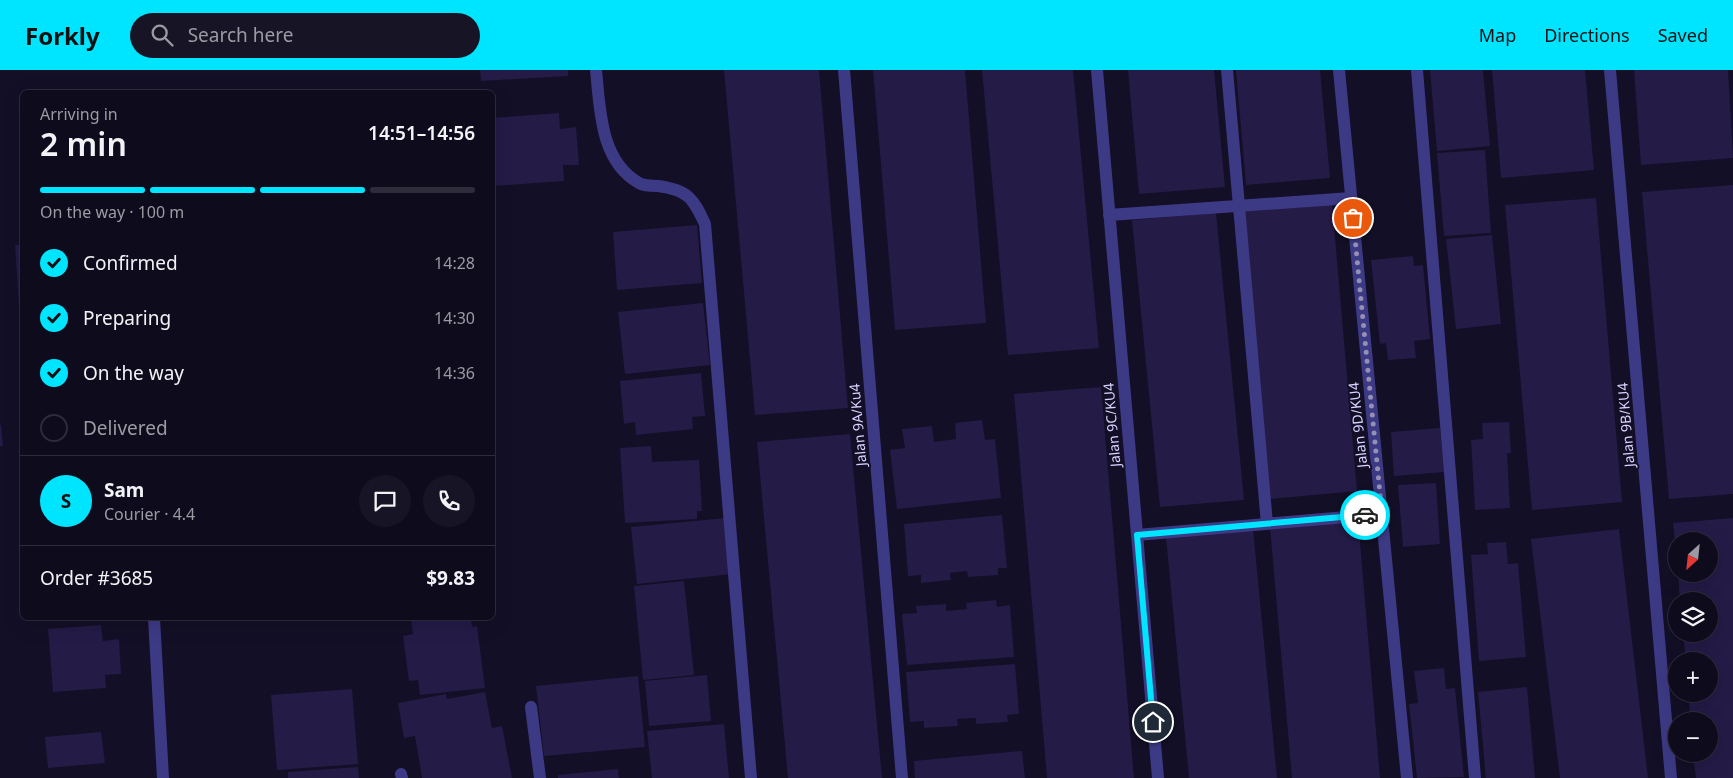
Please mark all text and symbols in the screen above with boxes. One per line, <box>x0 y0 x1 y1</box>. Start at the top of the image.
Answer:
search box <box>130 13 480 58</box>
text: Forkly <box>25 19 100 52</box>
icon: search <box>148 21 176 49</box>
text: Search here <box>188 22 293 48</box>
text: Map <box>1479 23 1516 47</box>
text: Directions <box>1544 23 1630 47</box>
text: Saved <box>1658 23 1708 47</box>
text: Arriving in <box>40 103 118 125</box>
text: 14:51–14:56 <box>368 120 475 146</box>
text: 2 min <box>40 122 127 165</box>
pin <box>1332 197 1374 239</box>
text: On the way · 100 m <box>40 201 184 223</box>
icon: bag <box>1339 204 1367 232</box>
icon: check <box>40 249 68 277</box>
text: Confirmed <box>83 250 178 276</box>
text: 14:28 <box>434 252 475 274</box>
icon: check <box>40 304 68 332</box>
text: Preparing <box>83 305 171 331</box>
text: 14:30 <box>434 307 475 329</box>
icon: check <box>40 359 68 387</box>
text: On the way <box>83 360 184 386</box>
text: 14:36 <box>434 362 475 384</box>
street label: Jalan 9D/KU4 <box>1344 381 1372 471</box>
street label: Jalan 9C/KU4 <box>1098 382 1125 470</box>
street label: Jalan 9B/KU4 <box>1612 382 1639 470</box>
street label: Jalan 9A/Ku4 <box>844 383 871 469</box>
text: Delivered <box>83 415 168 441</box>
button: chat <box>359 475 411 527</box>
button: phone <box>423 475 475 527</box>
text: Sam <box>104 477 144 503</box>
text: S <box>61 488 71 514</box>
courier <box>1340 490 1390 540</box>
icon: car <box>1351 501 1379 529</box>
text: Courier · 4.4 <box>104 503 195 525</box>
north arrow <box>1668 532 1718 582</box>
map controls <box>1668 532 1718 762</box>
text: Order #3685 <box>40 565 153 591</box>
text: $9.83 <box>426 565 475 591</box>
button: layers <box>1668 592 1718 642</box>
button: + <box>1668 652 1718 702</box>
pin <box>1132 701 1174 743</box>
icon: home <box>1139 708 1167 736</box>
button: − <box>1668 712 1718 762</box>

